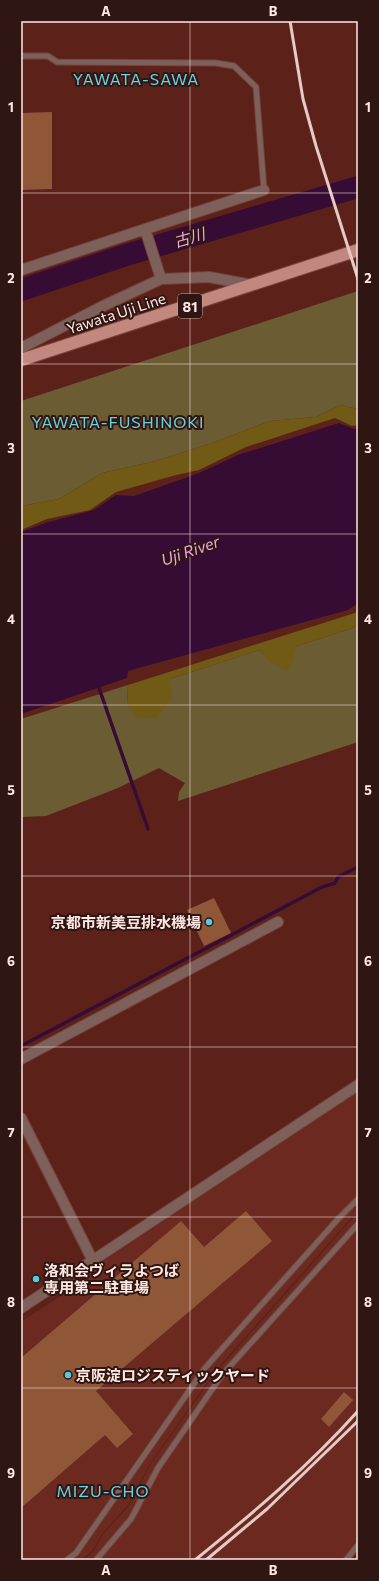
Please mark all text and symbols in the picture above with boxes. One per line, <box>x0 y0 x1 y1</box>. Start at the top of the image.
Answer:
text: A <box>101 3 111 19</box>
text: B <box>269 3 278 19</box>
district label: YAWATA-SAWA <box>73 69 199 88</box>
text: 1 <box>8 99 14 115</box>
text: 1 <box>365 99 371 115</box>
water label: 古川 <box>171 223 209 251</box>
text: 2 <box>7 270 15 286</box>
text: 2 <box>364 270 372 286</box>
street label: Yawata Uji Line <box>64 289 168 337</box>
road number: 81 <box>178 294 202 318</box>
district label: YAWATA-FUSHINOKI <box>31 412 205 431</box>
text: 3 <box>7 440 15 456</box>
text: 3 <box>364 440 372 456</box>
water label: Uji River <box>158 531 222 569</box>
text: 4 <box>7 611 15 627</box>
text: 4 <box>364 611 372 627</box>
text: 5 <box>7 782 15 798</box>
text: 5 <box>364 782 372 798</box>
place label: 京都市新美豆排水機場 <box>51 913 201 931</box>
marker: 京都市新美豆排水機場 <box>204 917 214 927</box>
text: 6 <box>7 953 15 969</box>
text: 6 <box>364 953 372 969</box>
text: 7 <box>7 1124 15 1140</box>
text: 7 <box>364 1124 372 1140</box>
place label: 洛和会ヴィラよつば 専用第二駐車場 <box>44 1261 179 1296</box>
marker: 洛和会ヴィラよつば 専用第二駐車場 <box>31 1274 41 1284</box>
text: 8 <box>7 1294 15 1310</box>
text: 8 <box>364 1294 372 1310</box>
place label: 京阪淀ロジスティックヤード <box>76 1366 270 1384</box>
marker: 京阪淀ロジスティックヤード <box>63 1370 73 1380</box>
text: 9 <box>7 1465 15 1481</box>
text: 9 <box>364 1465 372 1481</box>
district label: MIZU-CHO <box>56 1481 150 1500</box>
text: A <box>101 1562 111 1578</box>
text: B <box>269 1562 278 1578</box>

